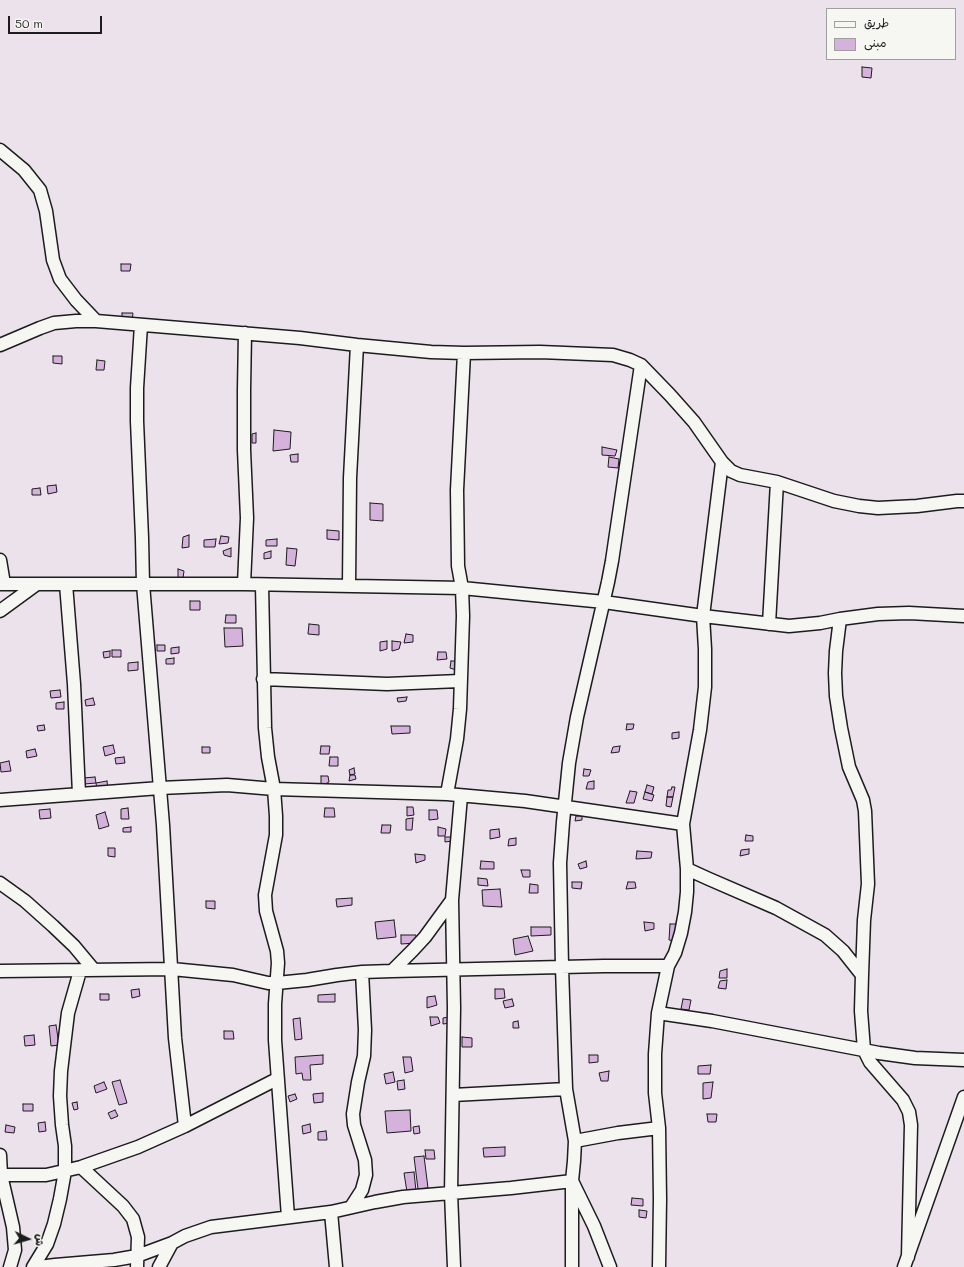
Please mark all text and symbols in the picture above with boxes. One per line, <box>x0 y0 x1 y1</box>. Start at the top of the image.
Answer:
scale bar <box>10 8 104 34</box>
legend <box>826 8 956 60</box>
text: طريق <box>864 14 889 30</box>
text: 50 m <box>15 15 43 31</box>
text: مبنى <box>864 34 887 50</box>
north arrow <box>8 1219 48 1259</box>
text: ش <box>32 1233 48 1247</box>

